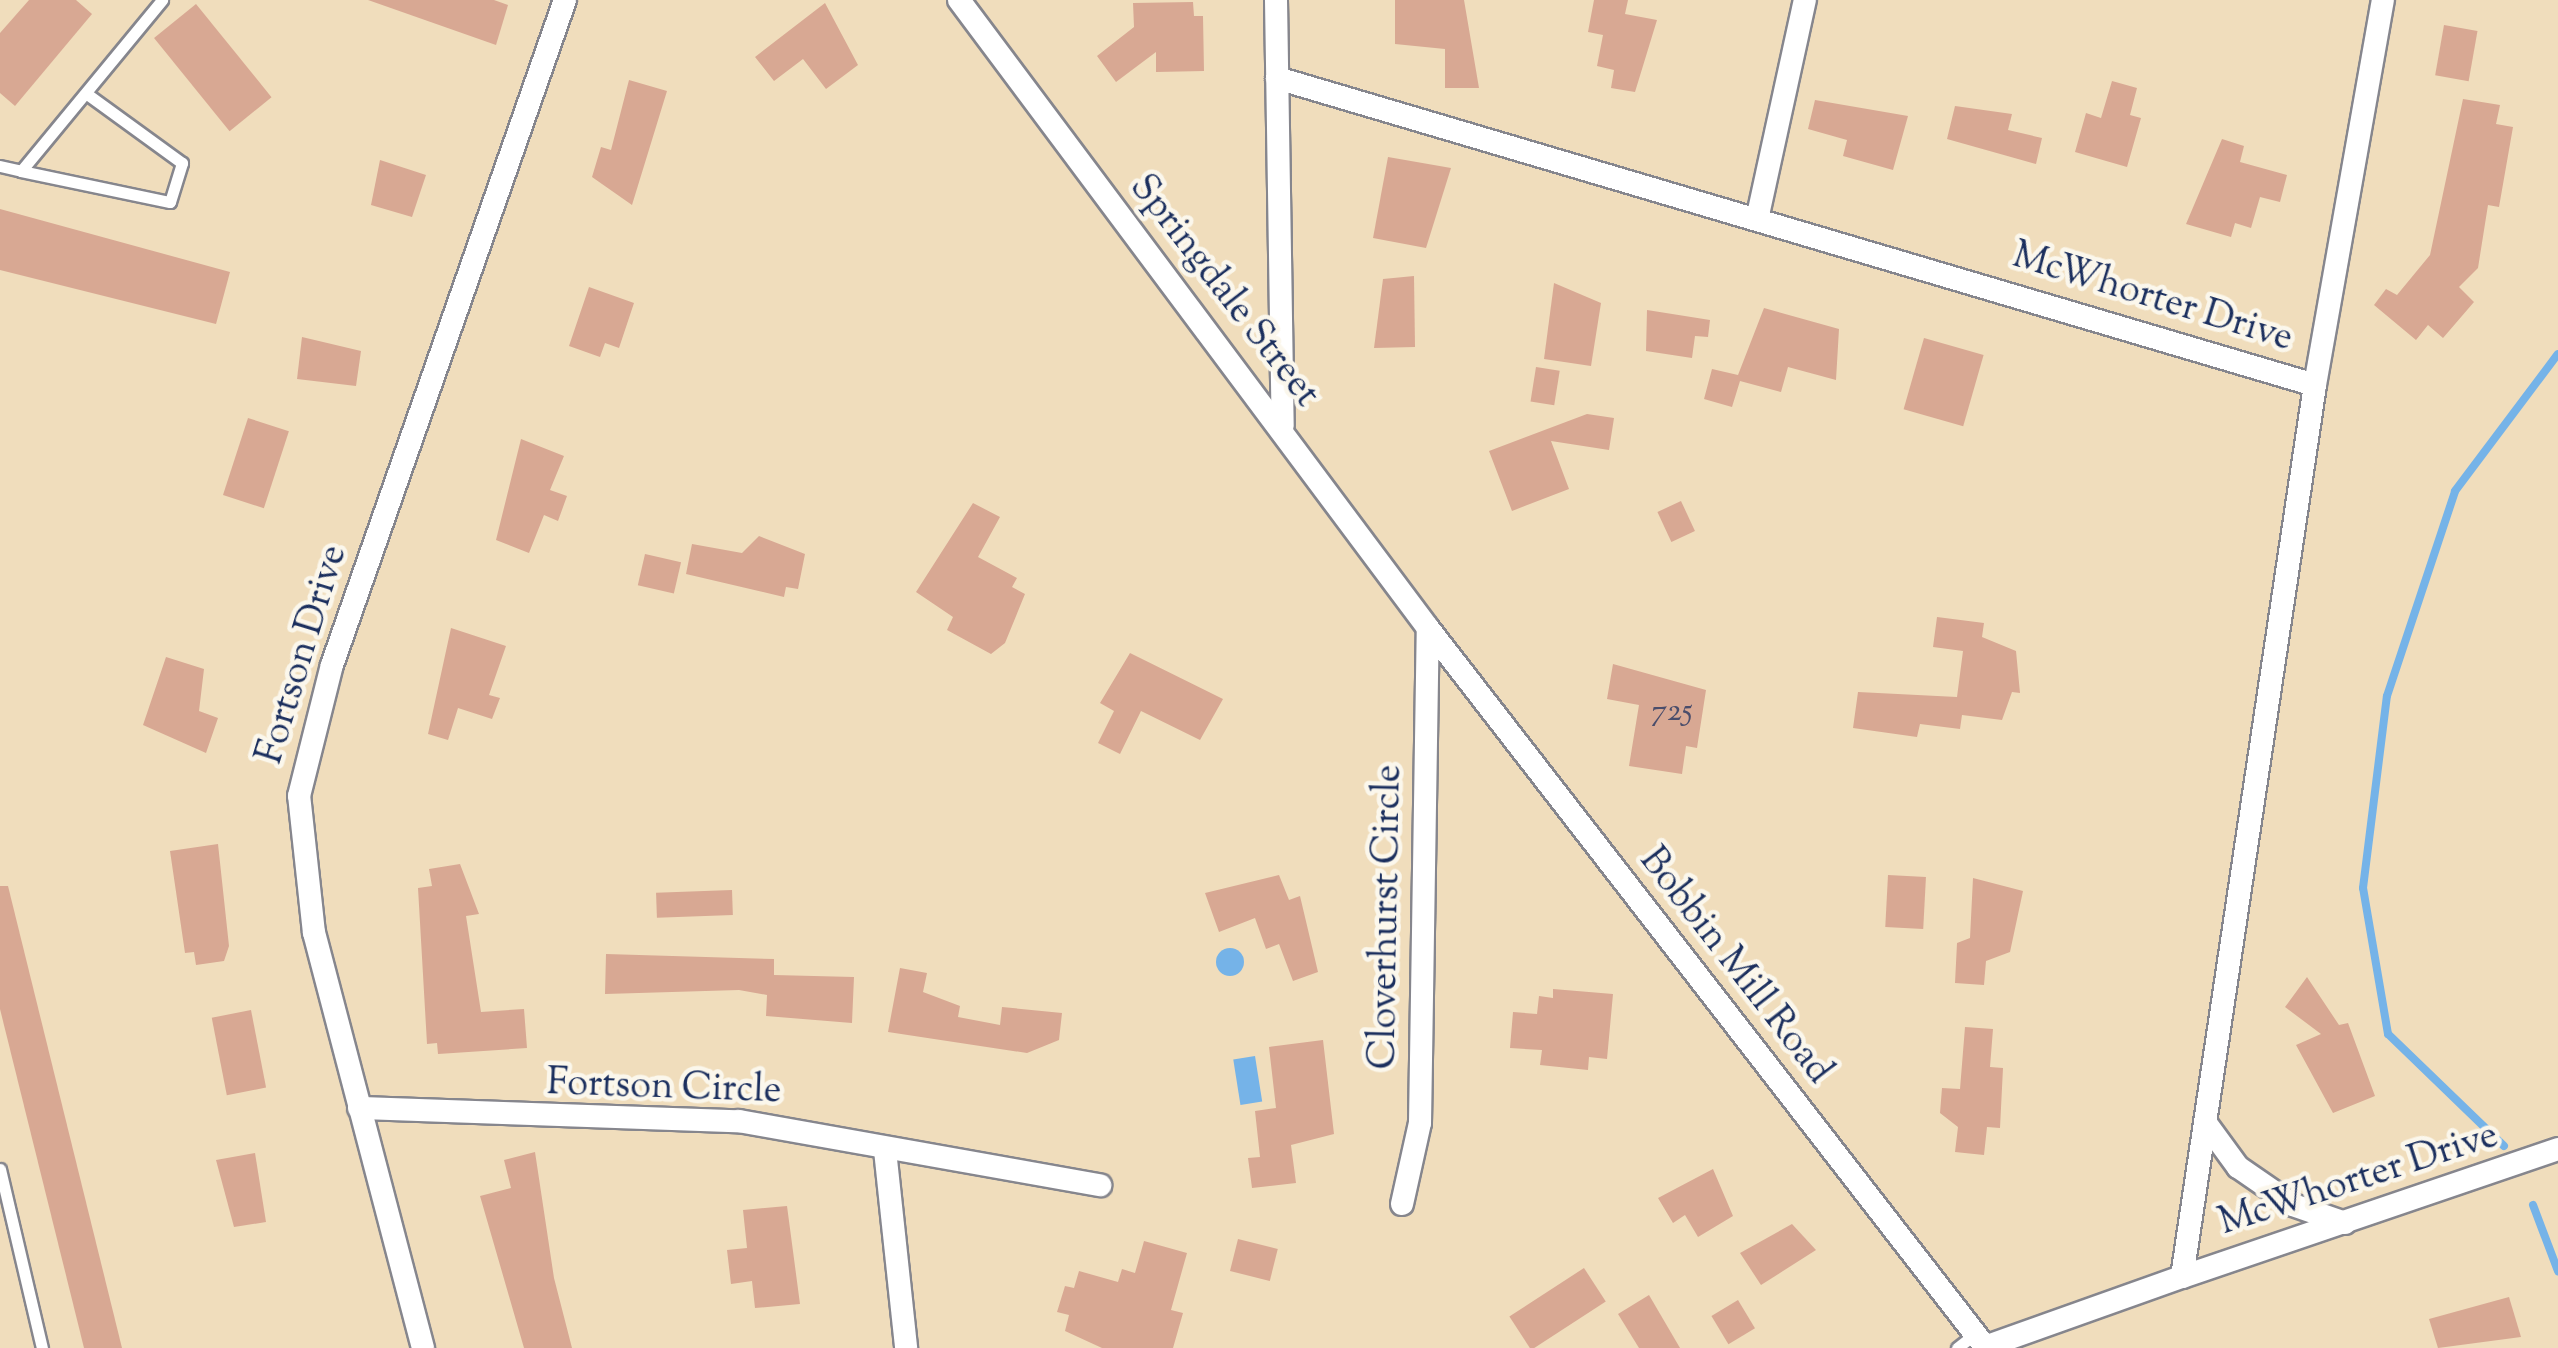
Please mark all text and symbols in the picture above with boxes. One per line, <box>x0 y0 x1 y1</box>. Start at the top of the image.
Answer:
street label: Springdale Street <box>1118 167 1328 417</box>
street label: McWhorter Drive <box>2006 235 2298 363</box>
street label: Fortson Drive <box>249 540 359 770</box>
house number: 725 <box>1651 693 1693 731</box>
street label: Cloverhurst Circle <box>1363 764 1413 1070</box>
street label: Bobbin Mill Road <box>1628 840 1840 1094</box>
street label: Fortson Circle <box>546 1062 782 1116</box>
street label: McWhorter Drive <box>2214 1114 2504 1248</box>

